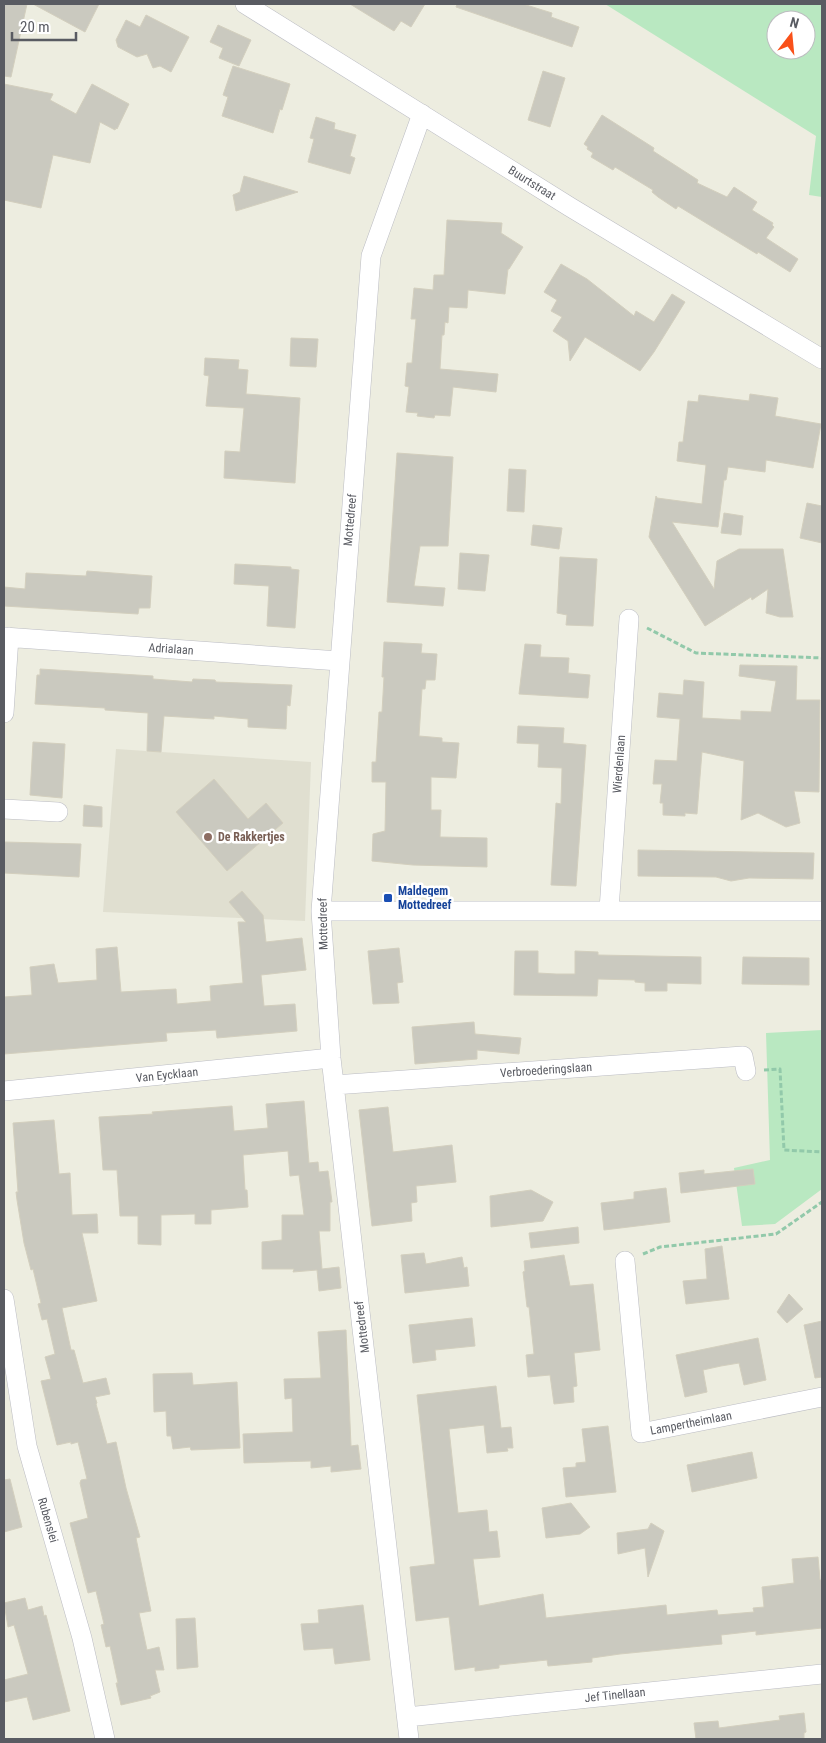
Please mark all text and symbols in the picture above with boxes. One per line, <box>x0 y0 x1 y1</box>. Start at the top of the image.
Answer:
scale bar <box>12 10 76 42</box>
north arrow <box>766 10 816 60</box>
text: N <box>788 14 801 31</box>
text: 20 m <box>20 18 50 36</box>
street label: Buurtstraat <box>506 163 559 203</box>
street label: Mottedreef <box>341 493 359 547</box>
street label: Adrialaan <box>148 640 194 658</box>
street label: Wierdenlaan <box>610 734 628 794</box>
place label: De Rakkertjes <box>218 830 285 844</box>
marker: De Rakkertjes <box>202 831 214 843</box>
place label: Maldegem Mottedreef <box>398 884 451 912</box>
marker: Maldegem Mottedreef <box>382 892 394 904</box>
street label: Mottedreef <box>316 897 330 950</box>
street label: Verbroederingslaan <box>500 1060 593 1080</box>
street label: Van Eycklaan <box>135 1065 199 1085</box>
street label: Mottedreef <box>352 1300 372 1354</box>
street label: Lampertheimlaan <box>649 1408 733 1438</box>
street label: Rubenslei <box>35 1496 61 1544</box>
street label: Jef Tinellaan <box>584 1685 646 1705</box>

